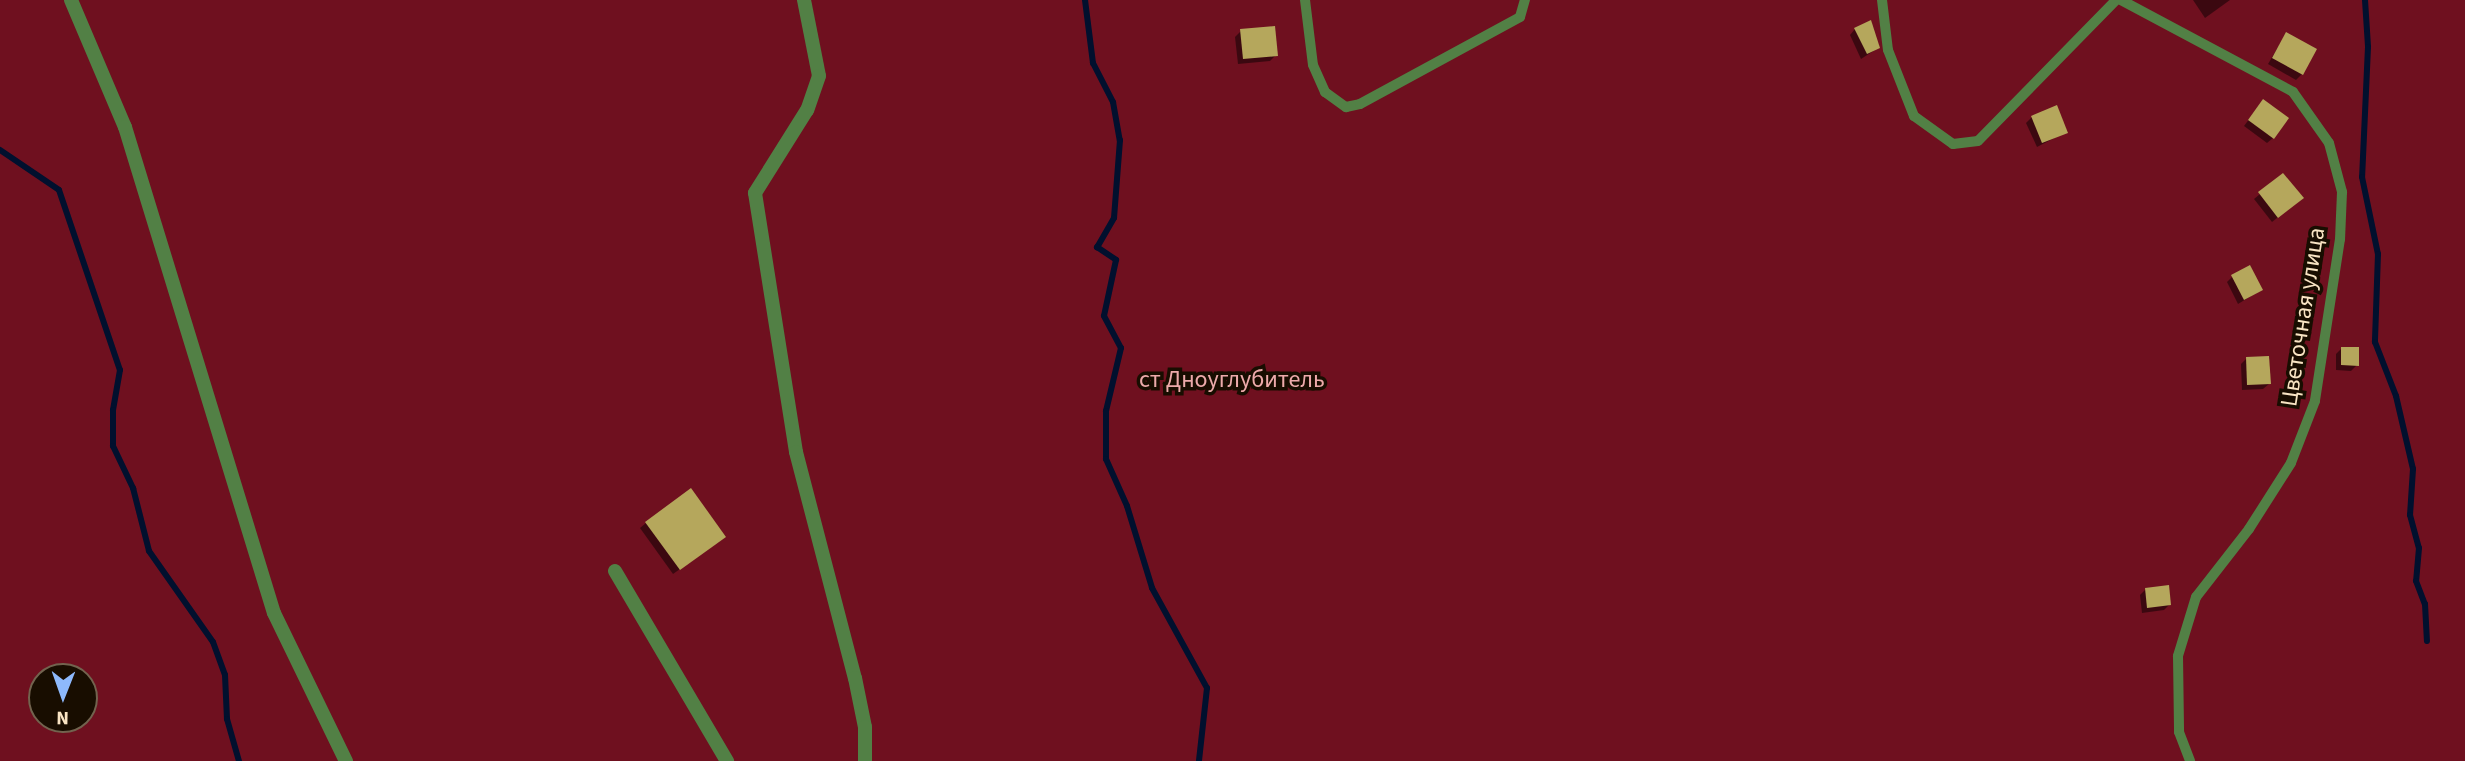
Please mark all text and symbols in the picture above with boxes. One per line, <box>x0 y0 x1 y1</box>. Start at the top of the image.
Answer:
street label: Цветочная улица <box>2275 225 2331 409</box>
park label: ст Дноуглубитель <box>1139 366 1325 394</box>
north arrow <box>28 663 98 733</box>
text: N <box>56 704 69 731</box>

